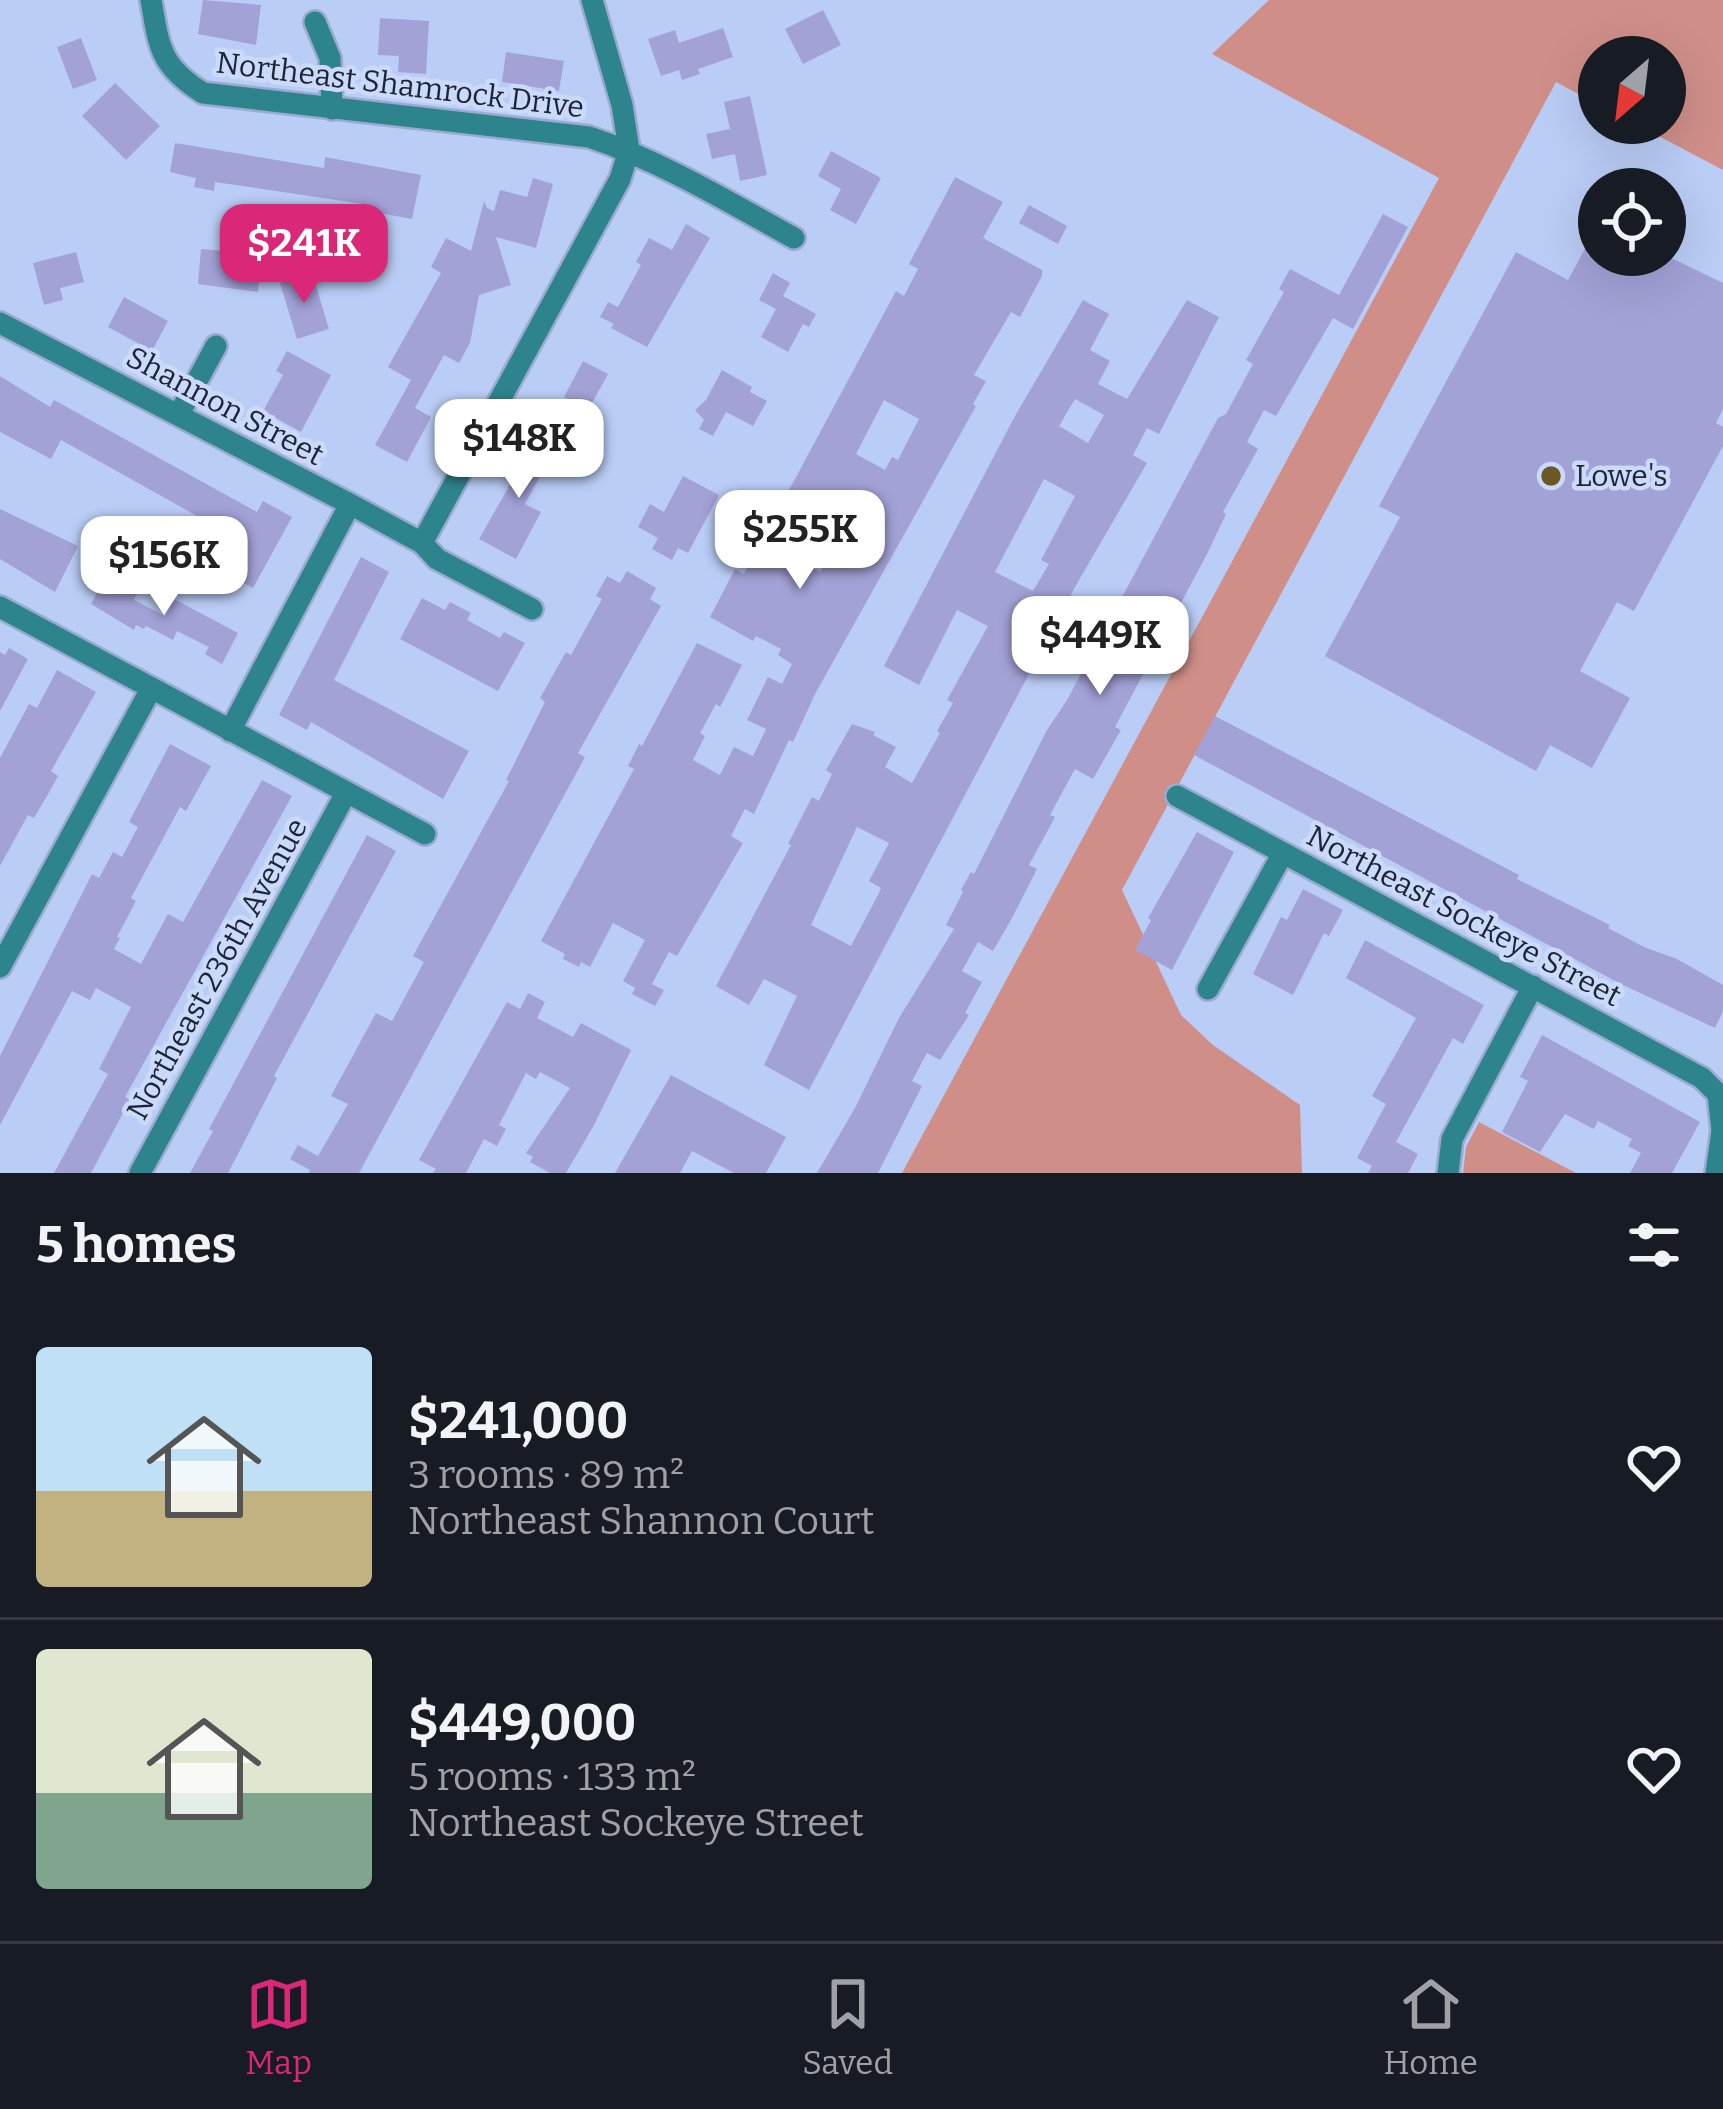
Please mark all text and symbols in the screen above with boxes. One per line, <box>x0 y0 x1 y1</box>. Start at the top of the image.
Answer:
north arrow <box>1578 36 1686 144</box>
map controls <box>1578 36 1686 276</box>
street label: Northeast Shamrock Drive <box>214 45 586 125</box>
button: locate <box>1578 168 1686 276</box>
pin: $241K <box>220 204 388 306</box>
text: $241K <box>247 220 361 266</box>
street label: Shannon Street <box>120 339 330 473</box>
pin: $148K <box>435 399 603 501</box>
text: $148K <box>462 415 576 461</box>
place label: Lowe's <box>1575 458 1668 494</box>
marker: Lowe's <box>1538 463 1564 489</box>
pin: $255K <box>716 490 884 592</box>
text: $255K <box>742 506 858 552</box>
pin: $156K <box>80 516 248 618</box>
text: $156K <box>108 532 220 578</box>
pin: $449K <box>1016 596 1184 698</box>
text: $449K <box>1039 612 1161 658</box>
street label: Northeast 236th Avenue <box>119 812 315 1126</box>
street label: Northeast Sockeye Street <box>1301 818 1627 1014</box>
icon: filters <box>1621 1212 1687 1278</box>
text: 5 homes <box>36 1214 237 1276</box>
text: $241,000 <box>408 1390 629 1452</box>
icon: home <box>132 1395 276 1539</box>
icon: heart <box>1621 1434 1687 1500</box>
text: 3 rooms · 89 m² <box>408 1452 684 1498</box>
text: Northeast Shannon Court <box>408 1498 874 1544</box>
text: $449,000 <box>408 1692 636 1754</box>
icon: home <box>132 1697 276 1841</box>
icon: heart <box>1621 1736 1687 1802</box>
text: 5 rooms · 133 m² <box>408 1754 696 1800</box>
text: Northeast Sockeye Street <box>408 1800 864 1846</box>
tab: Map <box>245 1971 312 2083</box>
tab: Saved <box>802 1971 893 2083</box>
tab: Home <box>1384 1971 1478 2083</box>

